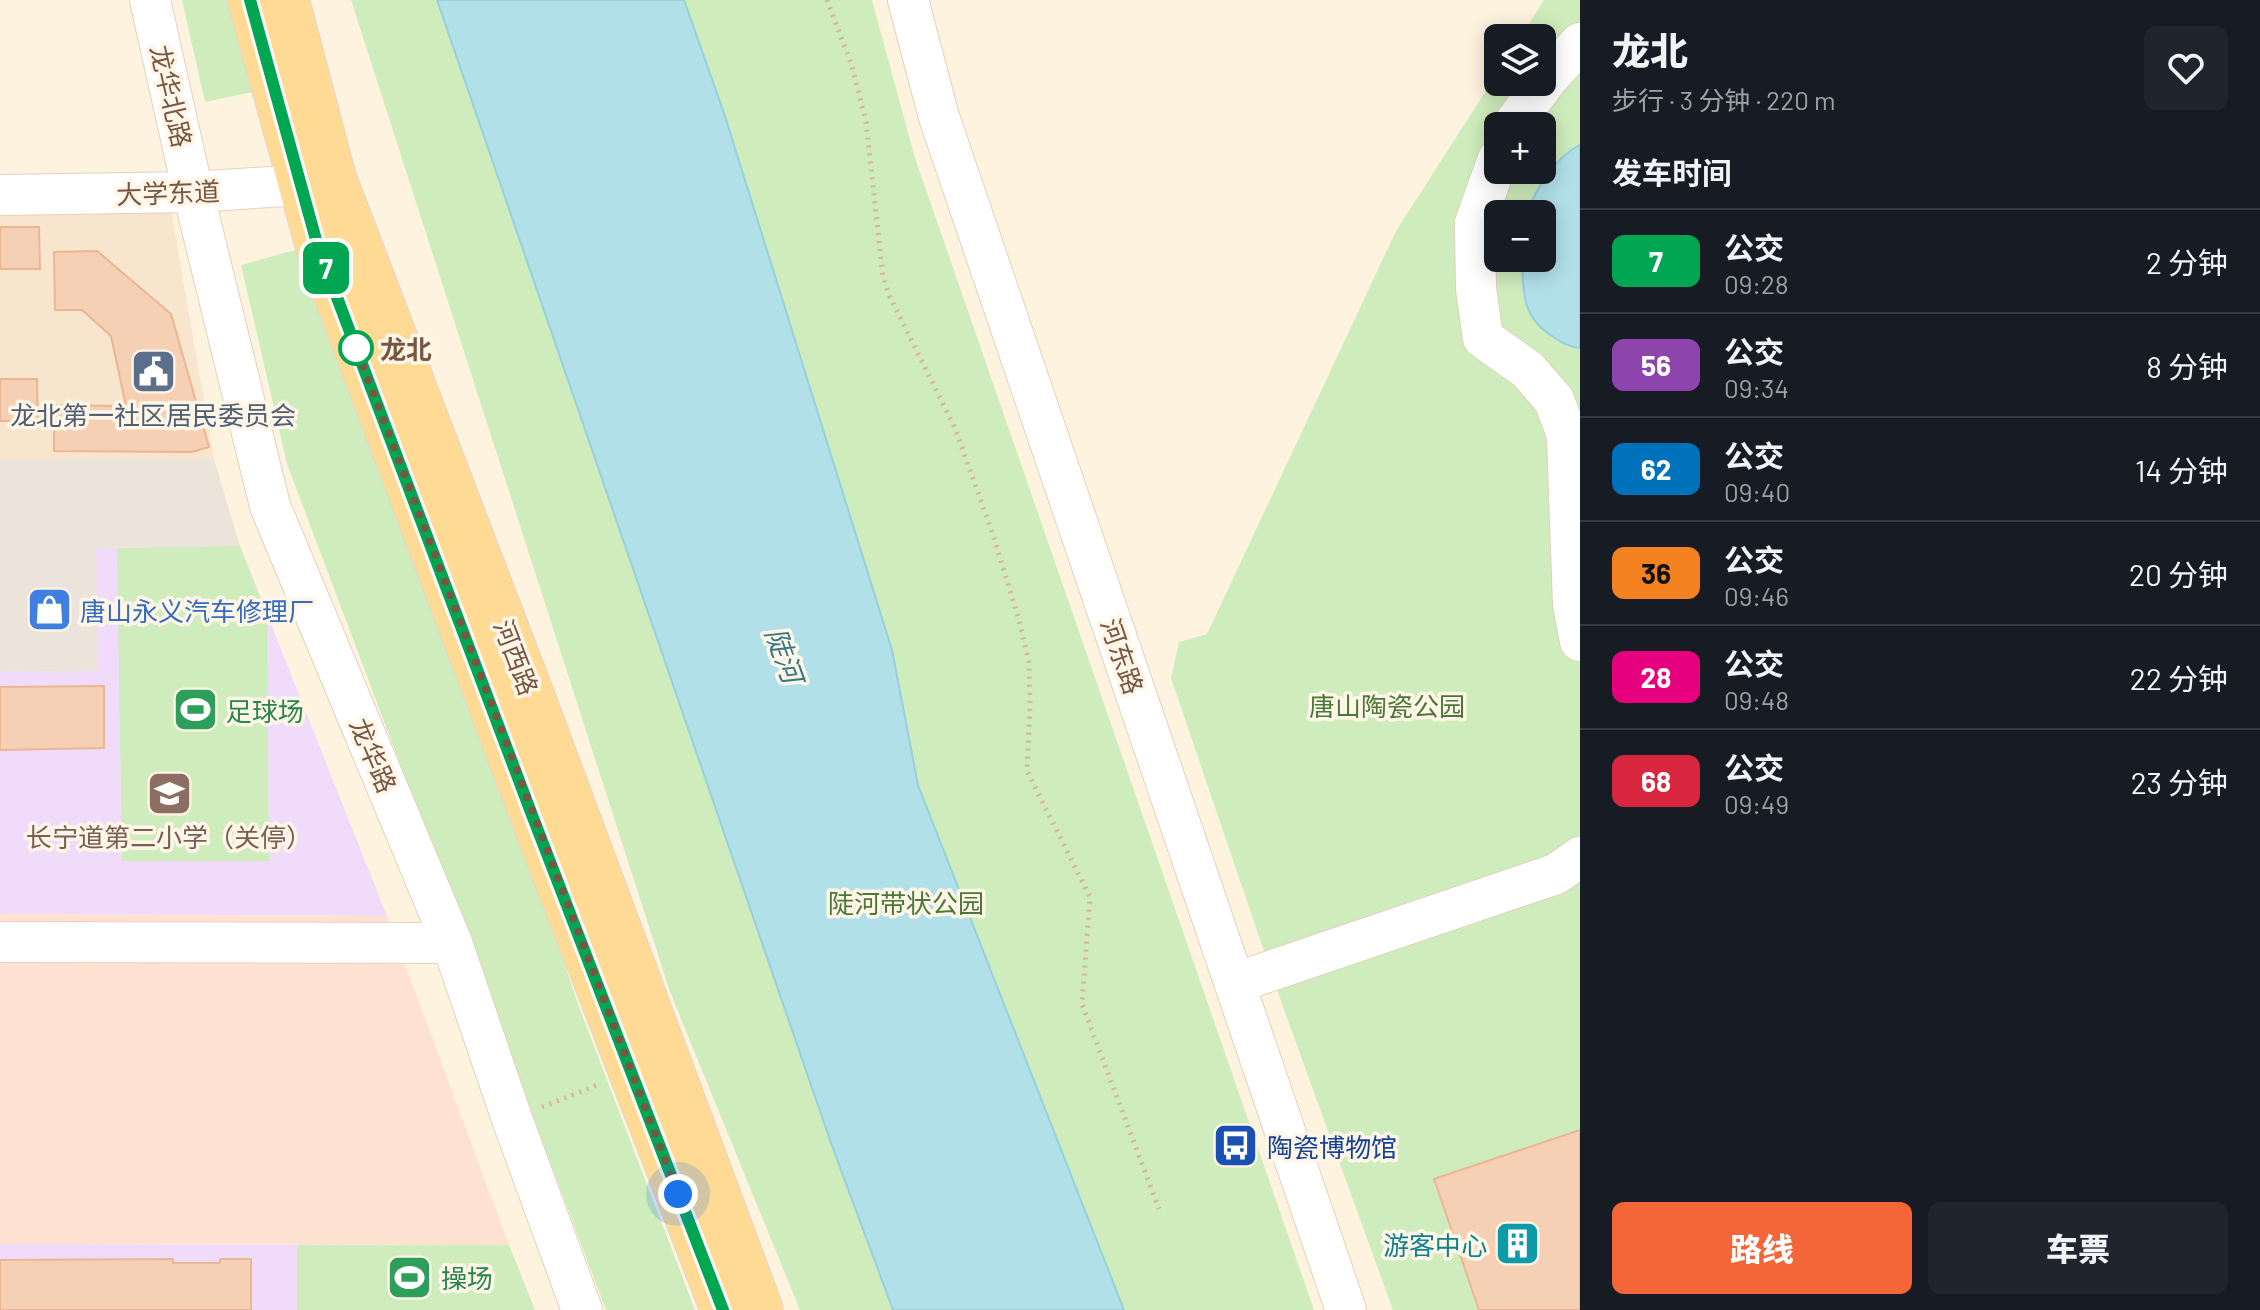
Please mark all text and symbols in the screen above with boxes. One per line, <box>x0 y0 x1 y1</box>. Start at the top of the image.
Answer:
map controls <box>1484 24 1556 272</box>
button: layers <box>1484 24 1556 96</box>
button: heart <box>2144 26 2228 110</box>
text: 龙北 <box>1612 27 1688 73</box>
street label: 龙华北路 <box>145 42 199 150</box>
text: 步行 · 3 分钟 · 220 m <box>1612 84 1836 115</box>
button: + <box>1484 112 1556 184</box>
text: 发车时间 <box>1612 154 1732 190</box>
street label: 大学东道 <box>115 175 221 209</box>
button: − <box>1484 200 1556 272</box>
text: 公交 <box>1724 229 1784 265</box>
line badge: 7 <box>300 242 352 294</box>
text: 7 <box>1649 244 1663 278</box>
text: 2 分钟 <box>2146 244 2228 280</box>
text: 7 <box>319 251 333 285</box>
text: 09:28 <box>1724 268 1789 299</box>
marker: 龙北 <box>339 331 373 365</box>
place label: 龙北 <box>380 333 432 364</box>
text: 公交 <box>1724 333 1784 369</box>
public building icon: 龙北第一社区居民委员会 <box>129 347 177 395</box>
text: 56 <box>1641 348 1671 382</box>
text: 8 分钟 <box>2146 348 2228 384</box>
text: 09:34 <box>1724 372 1789 403</box>
place label: 龙北第一社区居民委员会 <box>10 399 296 430</box>
text: 公交 <box>1724 437 1784 473</box>
text: 62 <box>1641 452 1671 486</box>
text: 14 分钟 <box>2135 452 2228 488</box>
text: 09:40 <box>1724 476 1790 507</box>
text: 公交 <box>1724 541 1784 577</box>
text: 36 <box>1641 556 1671 590</box>
text: 20 分钟 <box>2129 556 2228 592</box>
text: 09:46 <box>1724 580 1789 611</box>
shop icon: 唐山永义汽车修理厂 <box>25 586 73 634</box>
place label: 唐山永义汽车修理厂 <box>80 595 314 626</box>
street label: 河东路 <box>1096 614 1150 698</box>
street label: 河西路 <box>489 615 545 699</box>
water label: 陡河 <box>759 623 812 692</box>
text: 公交 <box>1724 645 1784 681</box>
text: 28 <box>1641 660 1671 694</box>
text: 22 分钟 <box>2130 660 2228 696</box>
text: 09:48 <box>1724 684 1789 715</box>
sports icon: 足球场 <box>171 686 219 734</box>
park label: 唐山陶瓷公园 <box>1309 690 1465 721</box>
place label: 足球场 <box>226 695 304 726</box>
street label: 龙华路 <box>344 713 404 797</box>
text: 公交 <box>1724 749 1784 785</box>
text: 68 <box>1641 764 1671 798</box>
text: 23 分钟 <box>2131 764 2228 800</box>
school or university icon: 长宁道第二小学（关停） <box>145 769 193 817</box>
text: 09:49 <box>1724 788 1789 819</box>
place label: 长宁道第二小学（关停） <box>26 821 312 852</box>
park label: 陡河带状公园 <box>828 887 984 918</box>
bus stop icon: 陶瓷博物馆 <box>1212 1122 1260 1170</box>
place label: 陶瓷博物馆 <box>1267 1131 1397 1162</box>
your location <box>658 1174 698 1214</box>
button: 路线 <box>1612 1202 1912 1294</box>
button: 车票 <box>1928 1202 2228 1294</box>
building icon: 游客中心 <box>1494 1220 1542 1268</box>
place label: 游客中心 <box>1383 1229 1487 1260</box>
sports icon: 操场 <box>386 1253 434 1301</box>
place label: 操场 <box>441 1262 493 1293</box>

